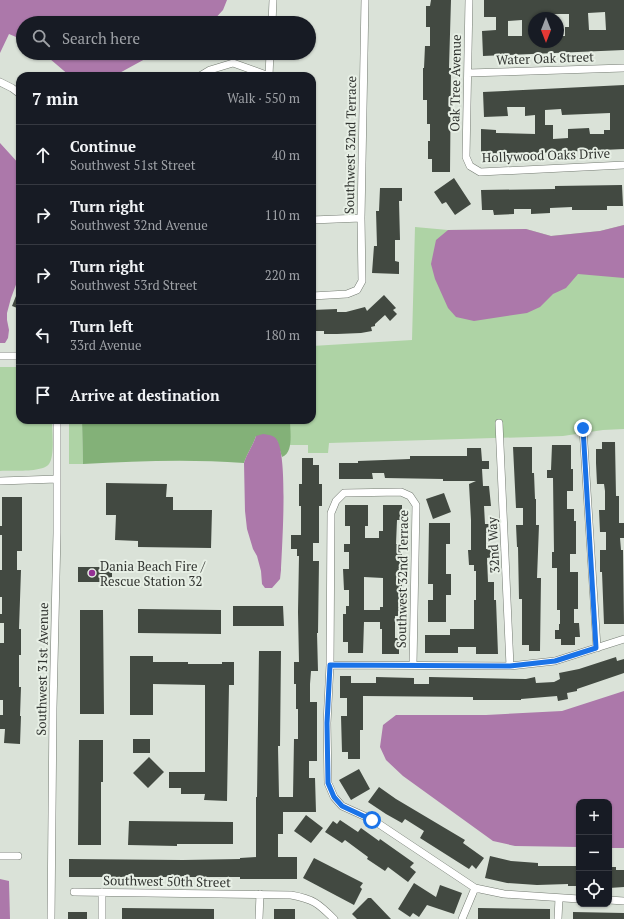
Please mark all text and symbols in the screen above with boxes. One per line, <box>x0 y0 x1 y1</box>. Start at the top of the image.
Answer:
north arrow <box>528 12 564 48</box>
search box <box>16 16 316 60</box>
icon: search <box>30 27 52 49</box>
text: Search here <box>62 28 140 48</box>
street label: Oak Tree Avenue <box>445 34 465 132</box>
street label: Water Oak Street <box>496 47 595 69</box>
street label: Southwest 32nd Terrace <box>340 76 360 214</box>
text: 7 min <box>32 87 79 110</box>
text: Walk · 550 m <box>227 89 300 107</box>
text: Continue <box>70 136 136 156</box>
icon: ahead <box>32 144 54 166</box>
street label: Hollywood Oaks Drive <box>482 144 610 166</box>
text: 40 m <box>272 146 300 164</box>
text: Southwest 51st Street <box>70 156 196 174</box>
text: Turn right <box>70 196 145 216</box>
icon: right <box>32 204 54 226</box>
text: 110 m <box>265 206 300 224</box>
text: Southwest 32nd Avenue <box>70 216 208 234</box>
text: Turn right <box>70 256 145 276</box>
icon: right <box>32 264 54 286</box>
text: 220 m <box>265 266 300 284</box>
text: Southwest 53rd Street <box>70 276 197 294</box>
text: Turn left <box>70 316 134 336</box>
icon: left <box>32 324 54 346</box>
text: 180 m <box>265 326 300 344</box>
text: 33rd Avenue <box>70 336 142 354</box>
icon: arrive <box>32 384 54 406</box>
text: Arrive at destination <box>70 385 220 405</box>
route end <box>574 419 592 437</box>
street label: Southwest 32nd Terrace <box>392 510 412 648</box>
street label: 32nd Way <box>483 516 503 574</box>
place label: Dania Beach Fire / Rescue Station 32 <box>100 557 206 590</box>
marker: Dania Beach Fire / Rescue Station 32 <box>87 568 97 578</box>
street label: Southwest 31st Avenue <box>32 602 52 736</box>
map controls <box>576 799 612 907</box>
button: + <box>576 799 612 835</box>
route start <box>363 811 381 829</box>
button: − <box>576 835 612 871</box>
street label: Southwest 50th Street <box>103 871 231 891</box>
button: locate <box>576 871 612 907</box>

